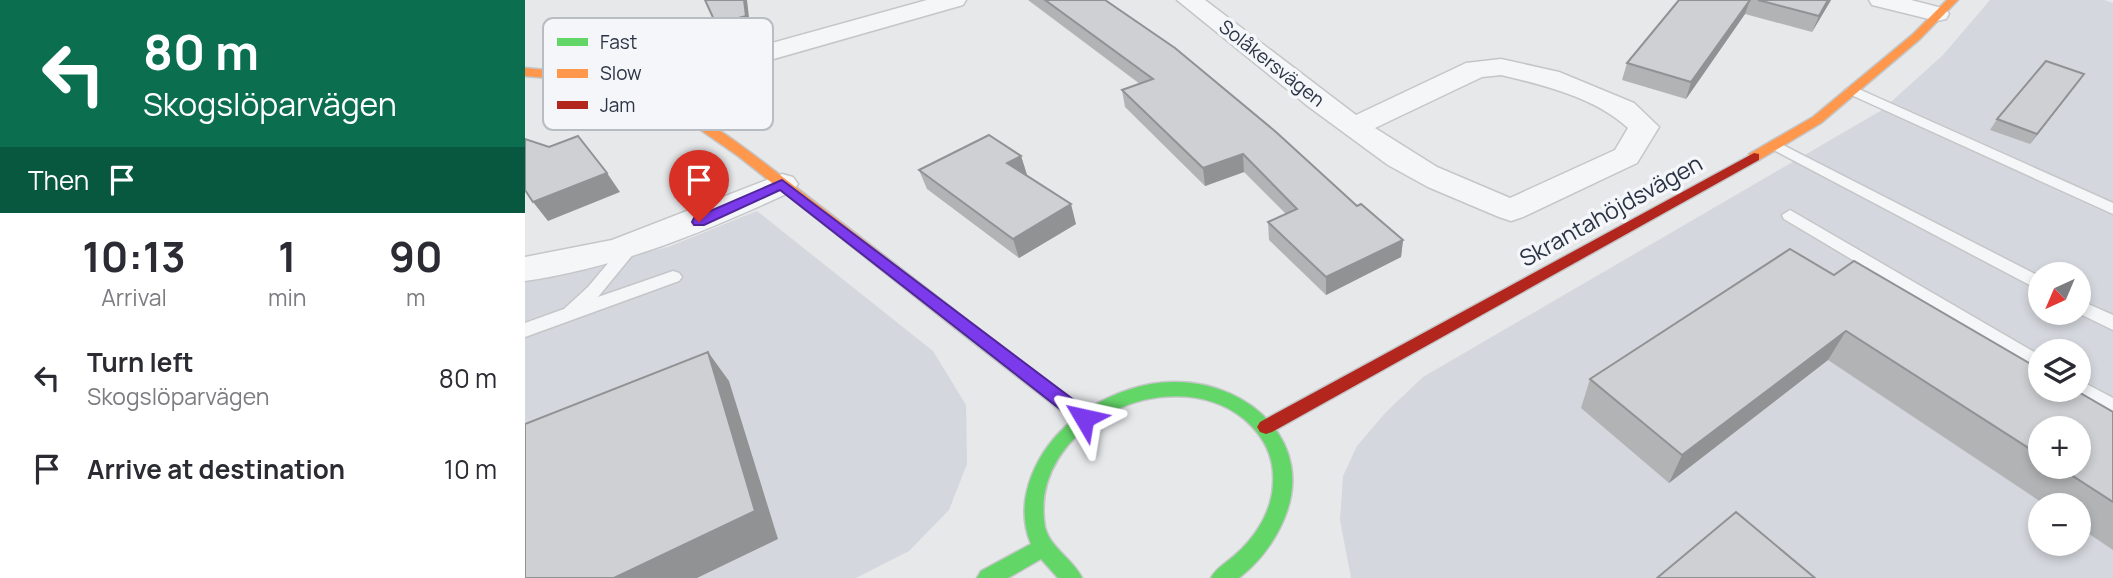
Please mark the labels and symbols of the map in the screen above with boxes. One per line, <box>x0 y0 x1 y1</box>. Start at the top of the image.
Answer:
street label: Solåkersvägen <box>1214 14 1330 112</box>
legend <box>543 18 773 130</box>
text: Fast <box>600 29 637 55</box>
text: Slow <box>600 60 642 86</box>
text: Jam <box>600 92 635 118</box>
street label: Skrantahöjdsvägen <box>1513 147 1708 274</box>
pin <box>669 150 729 222</box>
north arrow <box>2028 262 2091 326</box>
position arrow <box>1047 381 1121 455</box>

